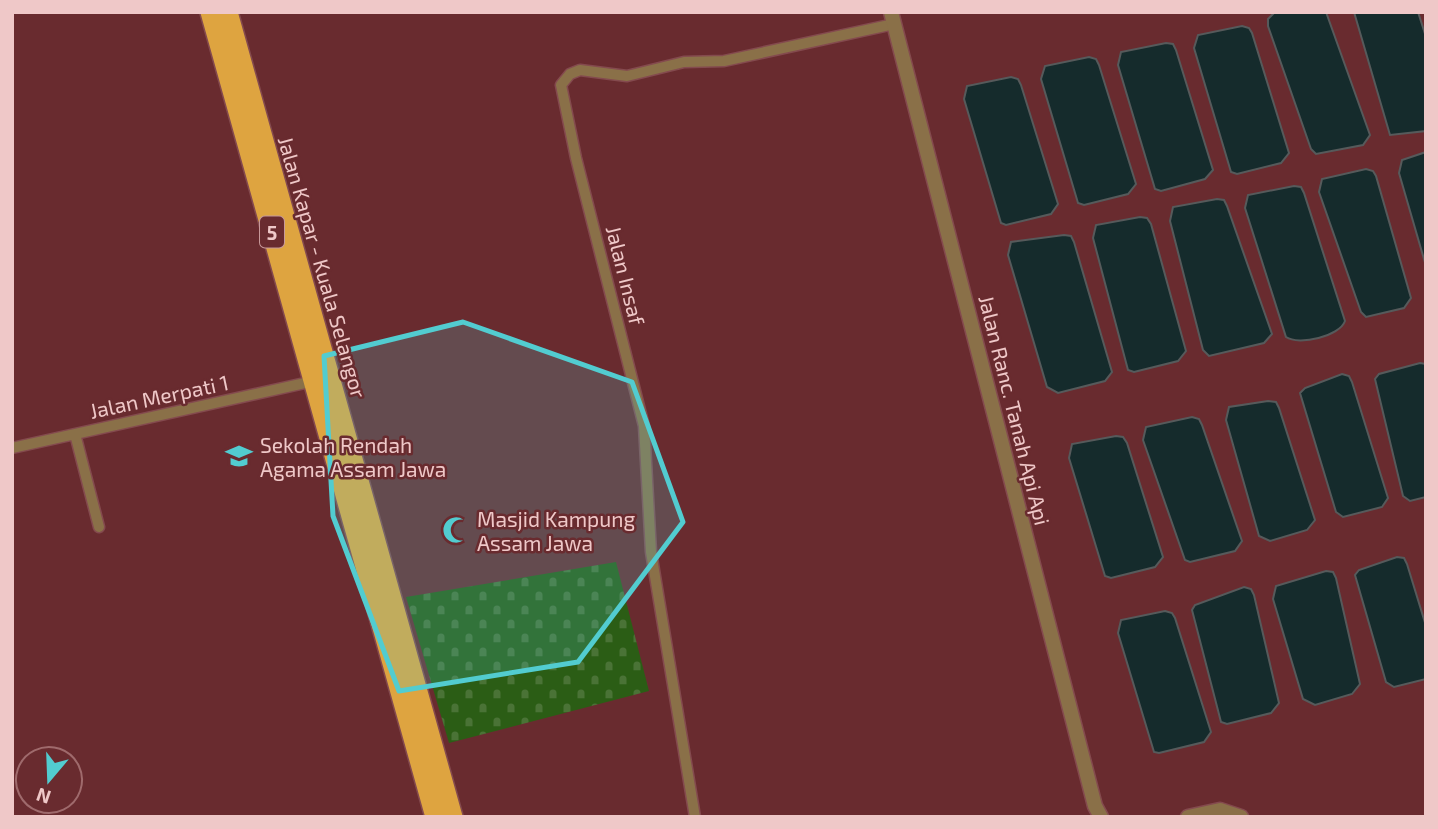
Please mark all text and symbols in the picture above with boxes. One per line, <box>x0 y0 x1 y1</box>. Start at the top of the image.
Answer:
street label: Jalan Kapar - Kuala Selangor <box>274 133 373 401</box>
road number: 5 <box>260 216 284 248</box>
street label: Jalan Insaf <box>602 223 651 328</box>
street label: Jalan Ranc. Tanah Api Api <box>974 292 1056 528</box>
street label: Jalan Merpati 1 <box>87 369 231 423</box>
place label: Sekolah Rendah Agama Assam Jawa <box>260 432 446 481</box>
school or university icon: Sekolah Rendah Agama Assam Jawa <box>224 441 254 471</box>
place label: Masjid Kampung Assam Jawa <box>477 506 635 555</box>
mosque icon: Masjid Kampung Assam Jawa <box>441 515 471 545</box>
north arrow <box>14 745 84 815</box>
text: N <box>33 783 54 810</box>

